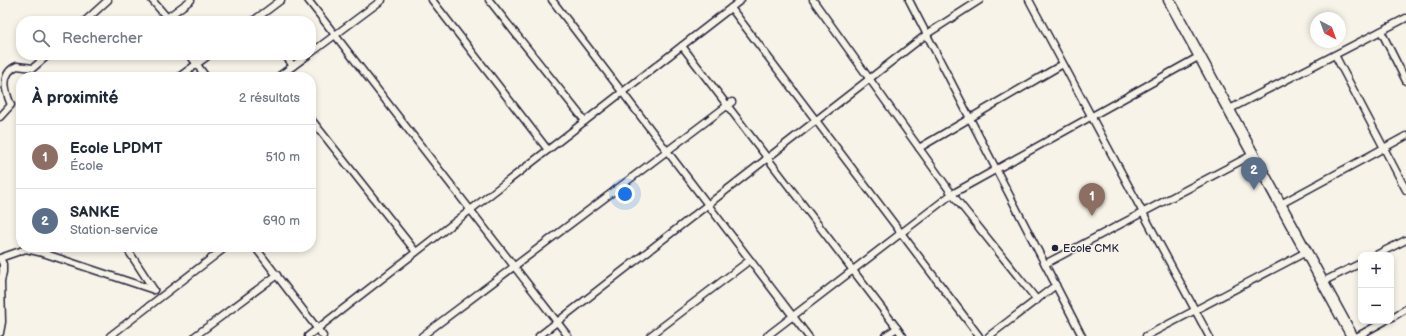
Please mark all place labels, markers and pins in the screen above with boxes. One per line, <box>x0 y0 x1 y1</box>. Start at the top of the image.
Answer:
pin: 2 <box>1241 157 1267 190</box>
pin: 1 <box>1079 183 1105 216</box>
place label: Ecole CMK <box>1063 242 1120 255</box>
marker: Ecole CMK <box>1050 243 1060 253</box>

